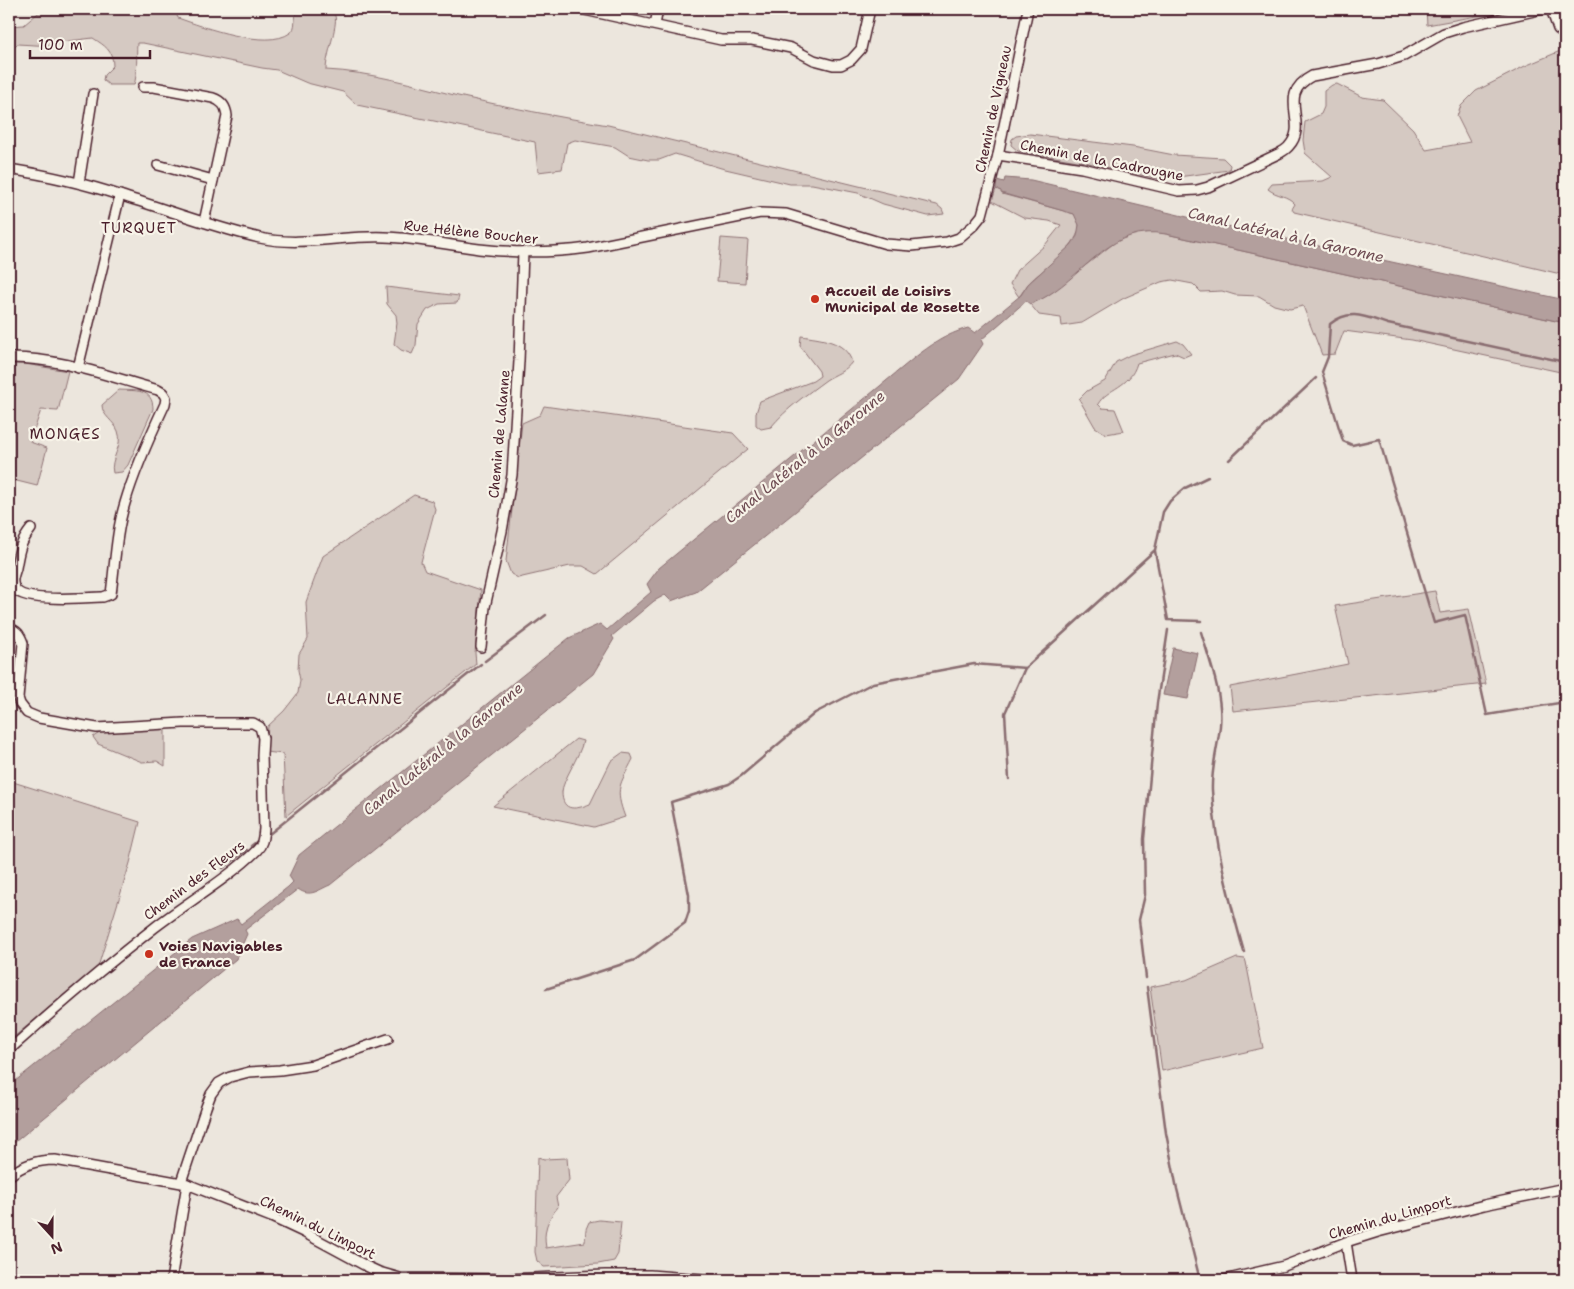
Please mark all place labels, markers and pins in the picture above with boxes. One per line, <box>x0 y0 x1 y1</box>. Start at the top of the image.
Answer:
place label: Accueil de Loisirs Municipal de Rosette <box>825 282 980 316</box>
marker: Accueil de Loisirs Municipal de Rosette <box>809 293 821 305</box>
place label: Voies Navigables de France <box>159 937 283 971</box>
marker: Voies Navigables de France <box>143 948 155 960</box>

